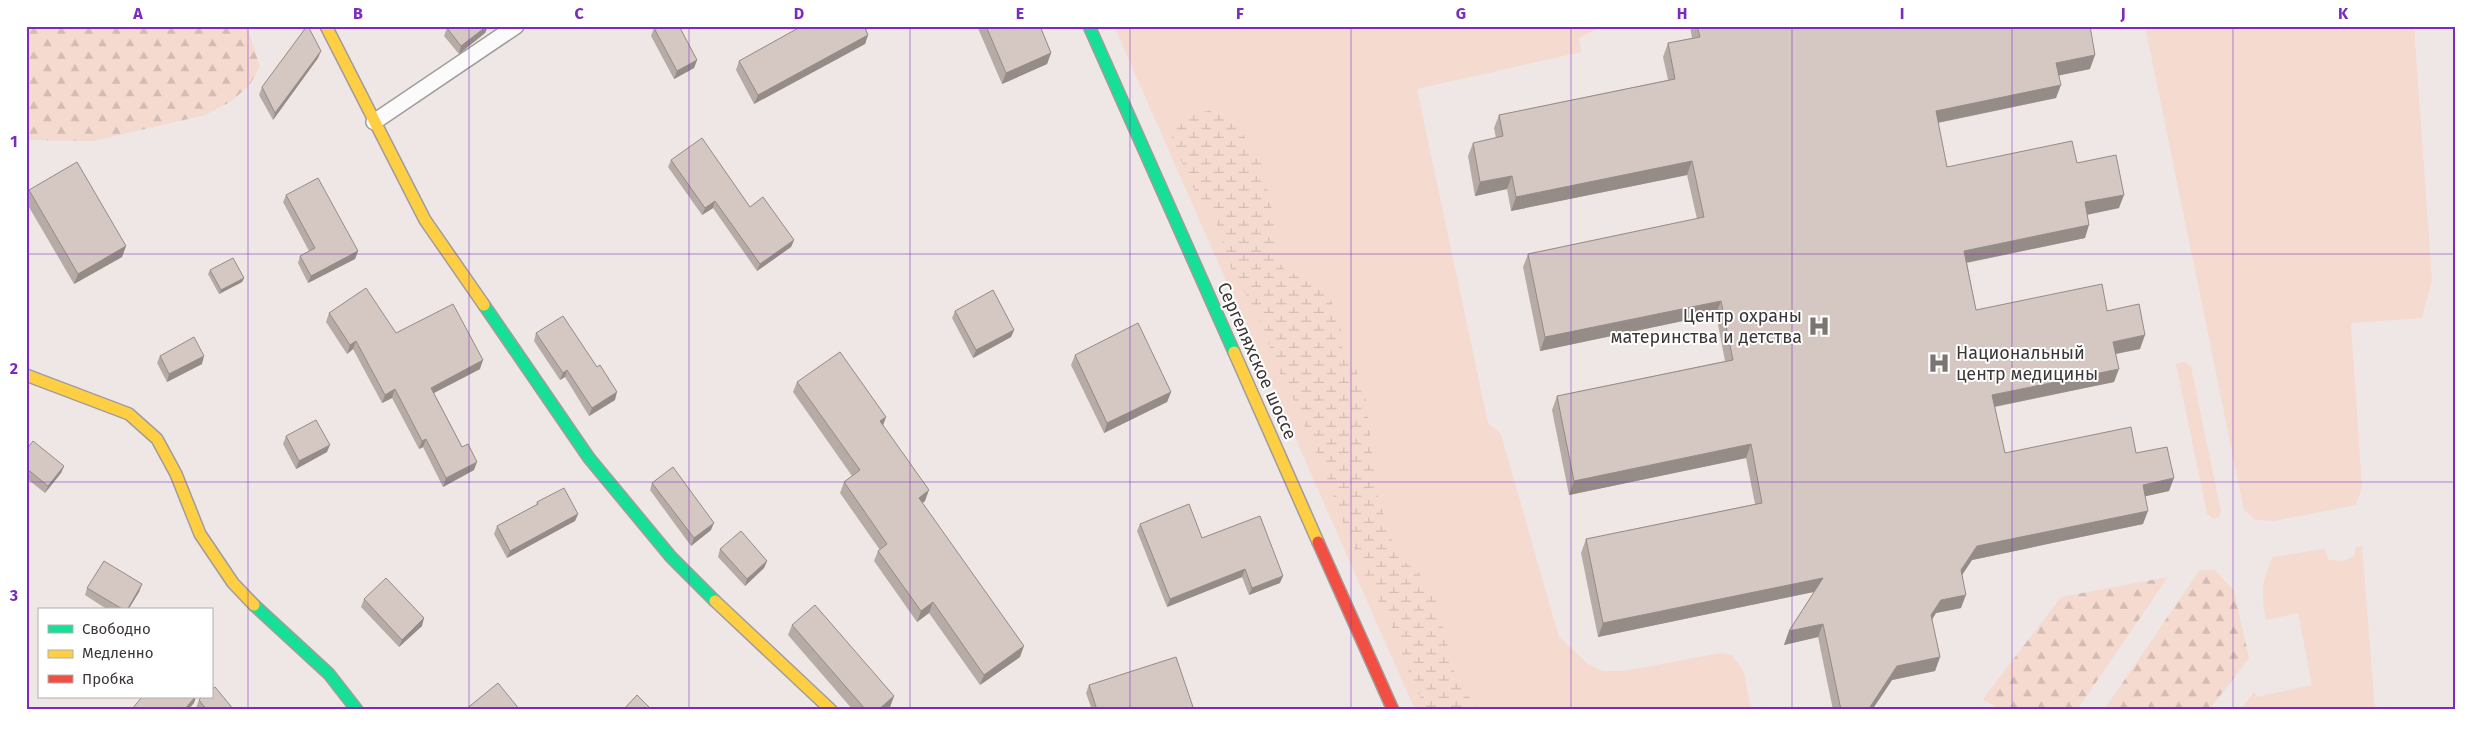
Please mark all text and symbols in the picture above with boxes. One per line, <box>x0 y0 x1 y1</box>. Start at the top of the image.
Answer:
text: A <box>132 4 143 23</box>
text: B <box>353 4 363 23</box>
text: C <box>574 4 584 23</box>
text: D <box>794 4 804 23</box>
text: E <box>1016 4 1024 23</box>
text: F <box>1236 4 1244 23</box>
text: G <box>1456 4 1466 23</box>
text: H <box>1677 4 1687 23</box>
text: I <box>1900 4 1904 23</box>
text: J <box>2119 4 2126 23</box>
text: K <box>2338 4 2349 23</box>
text: 1 <box>10 132 18 151</box>
street label: Сергеляхское шоссе <box>1212 279 1302 443</box>
place label: Центр охраны материнства и детства <box>1610 305 1802 348</box>
hospital icon: Центр охраны материнства и детства <box>1806 313 1832 339</box>
place label: Национальный центр медицины <box>1956 342 2098 385</box>
hospital icon: Национальный центр медицины <box>1926 350 1952 376</box>
text: 2 <box>10 359 18 378</box>
text: 3 <box>9 586 18 605</box>
legend <box>38 608 212 698</box>
text: Свободно <box>82 620 151 638</box>
text: Медленно <box>82 644 154 662</box>
text: Пробка <box>82 670 134 688</box>

